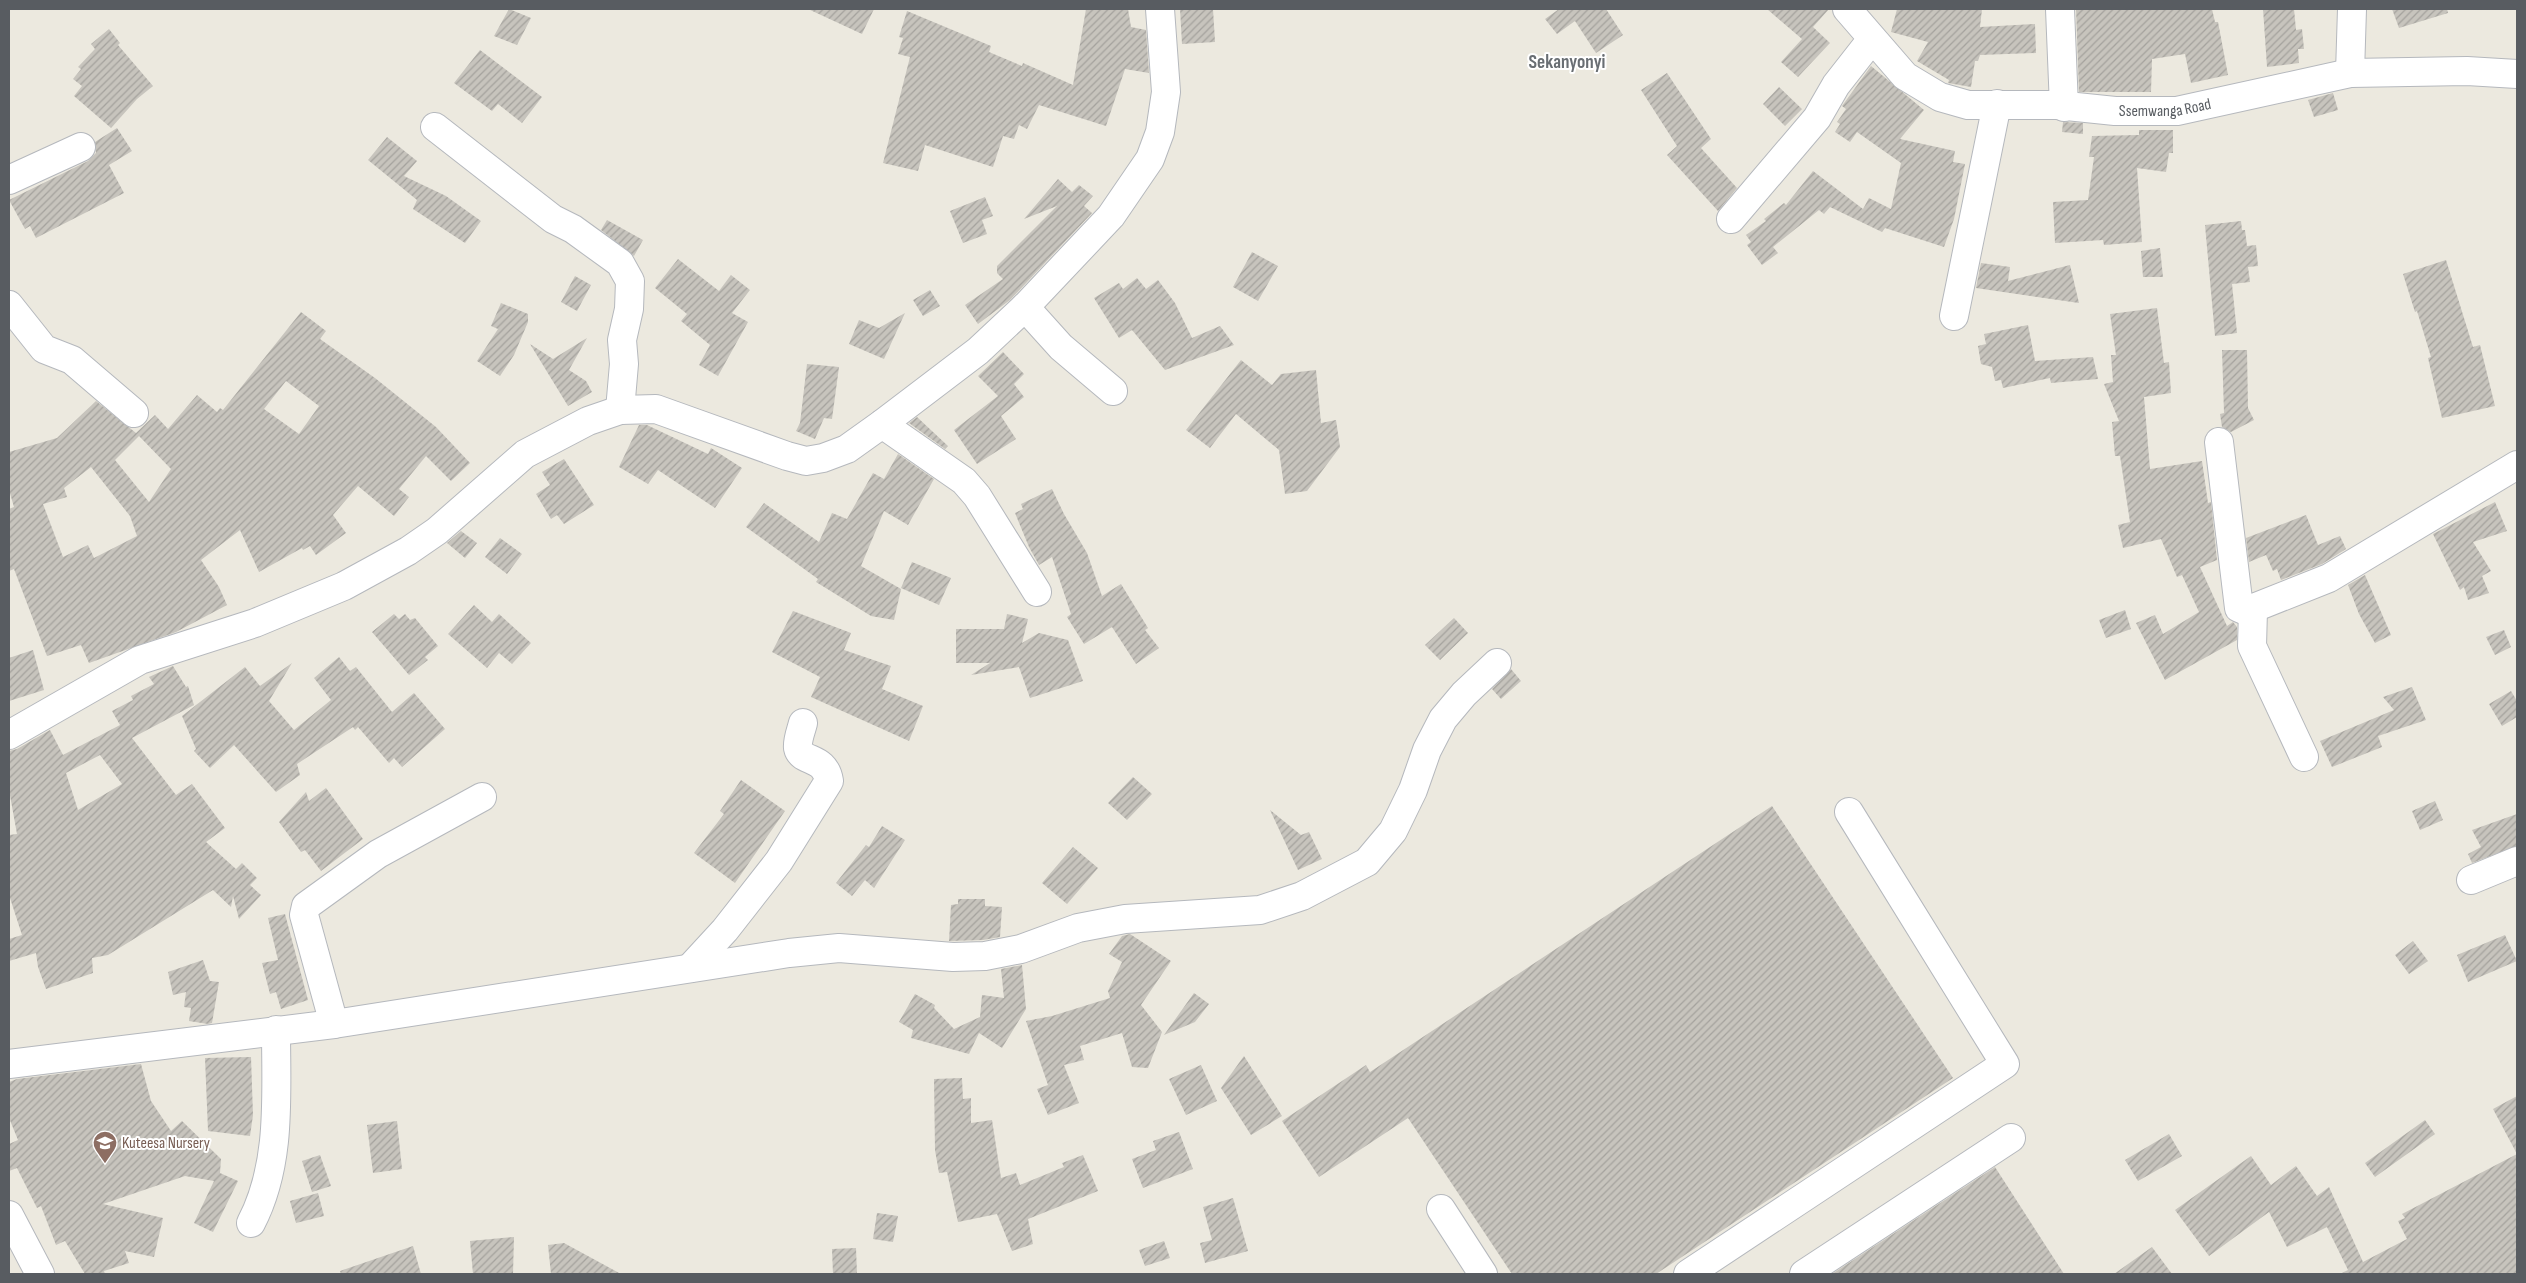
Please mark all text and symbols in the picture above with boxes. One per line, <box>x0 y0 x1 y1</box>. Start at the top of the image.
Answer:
district label: Sekanyonyi <box>1529 51 1606 74</box>
street label: Ssemwanga Road <box>2119 94 2213 121</box>
school or university icon: Kuteesa Nursery <box>92 1130 118 1164</box>
place label: Kuteesa Nursery <box>122 1134 210 1153</box>

